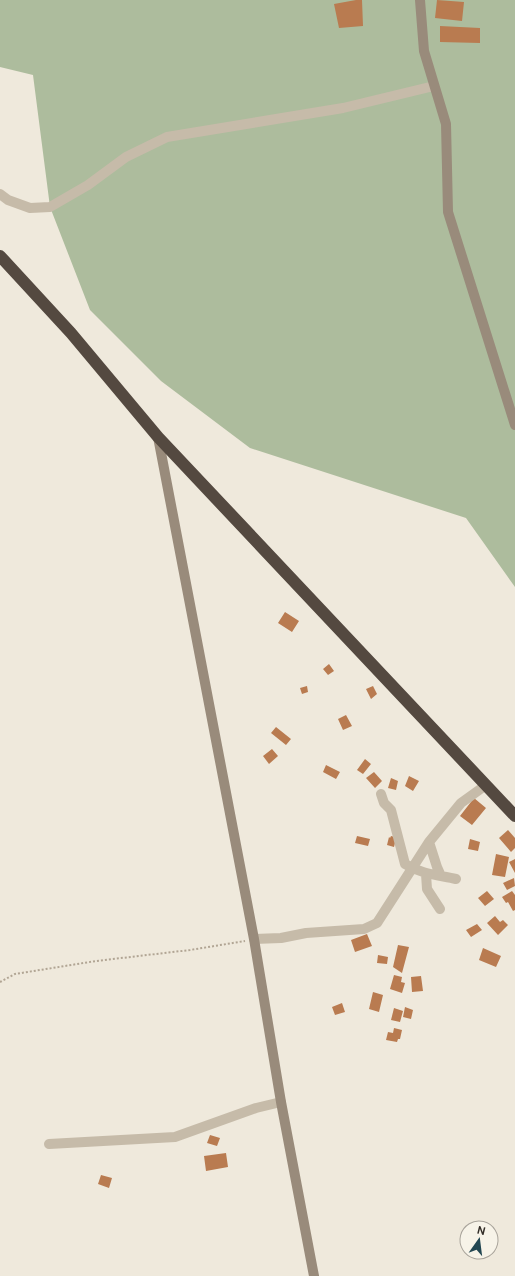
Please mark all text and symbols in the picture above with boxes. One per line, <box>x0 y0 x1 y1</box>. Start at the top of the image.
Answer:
north arrow <box>459 1220 499 1260</box>
text: N <box>476 1223 487 1238</box>

